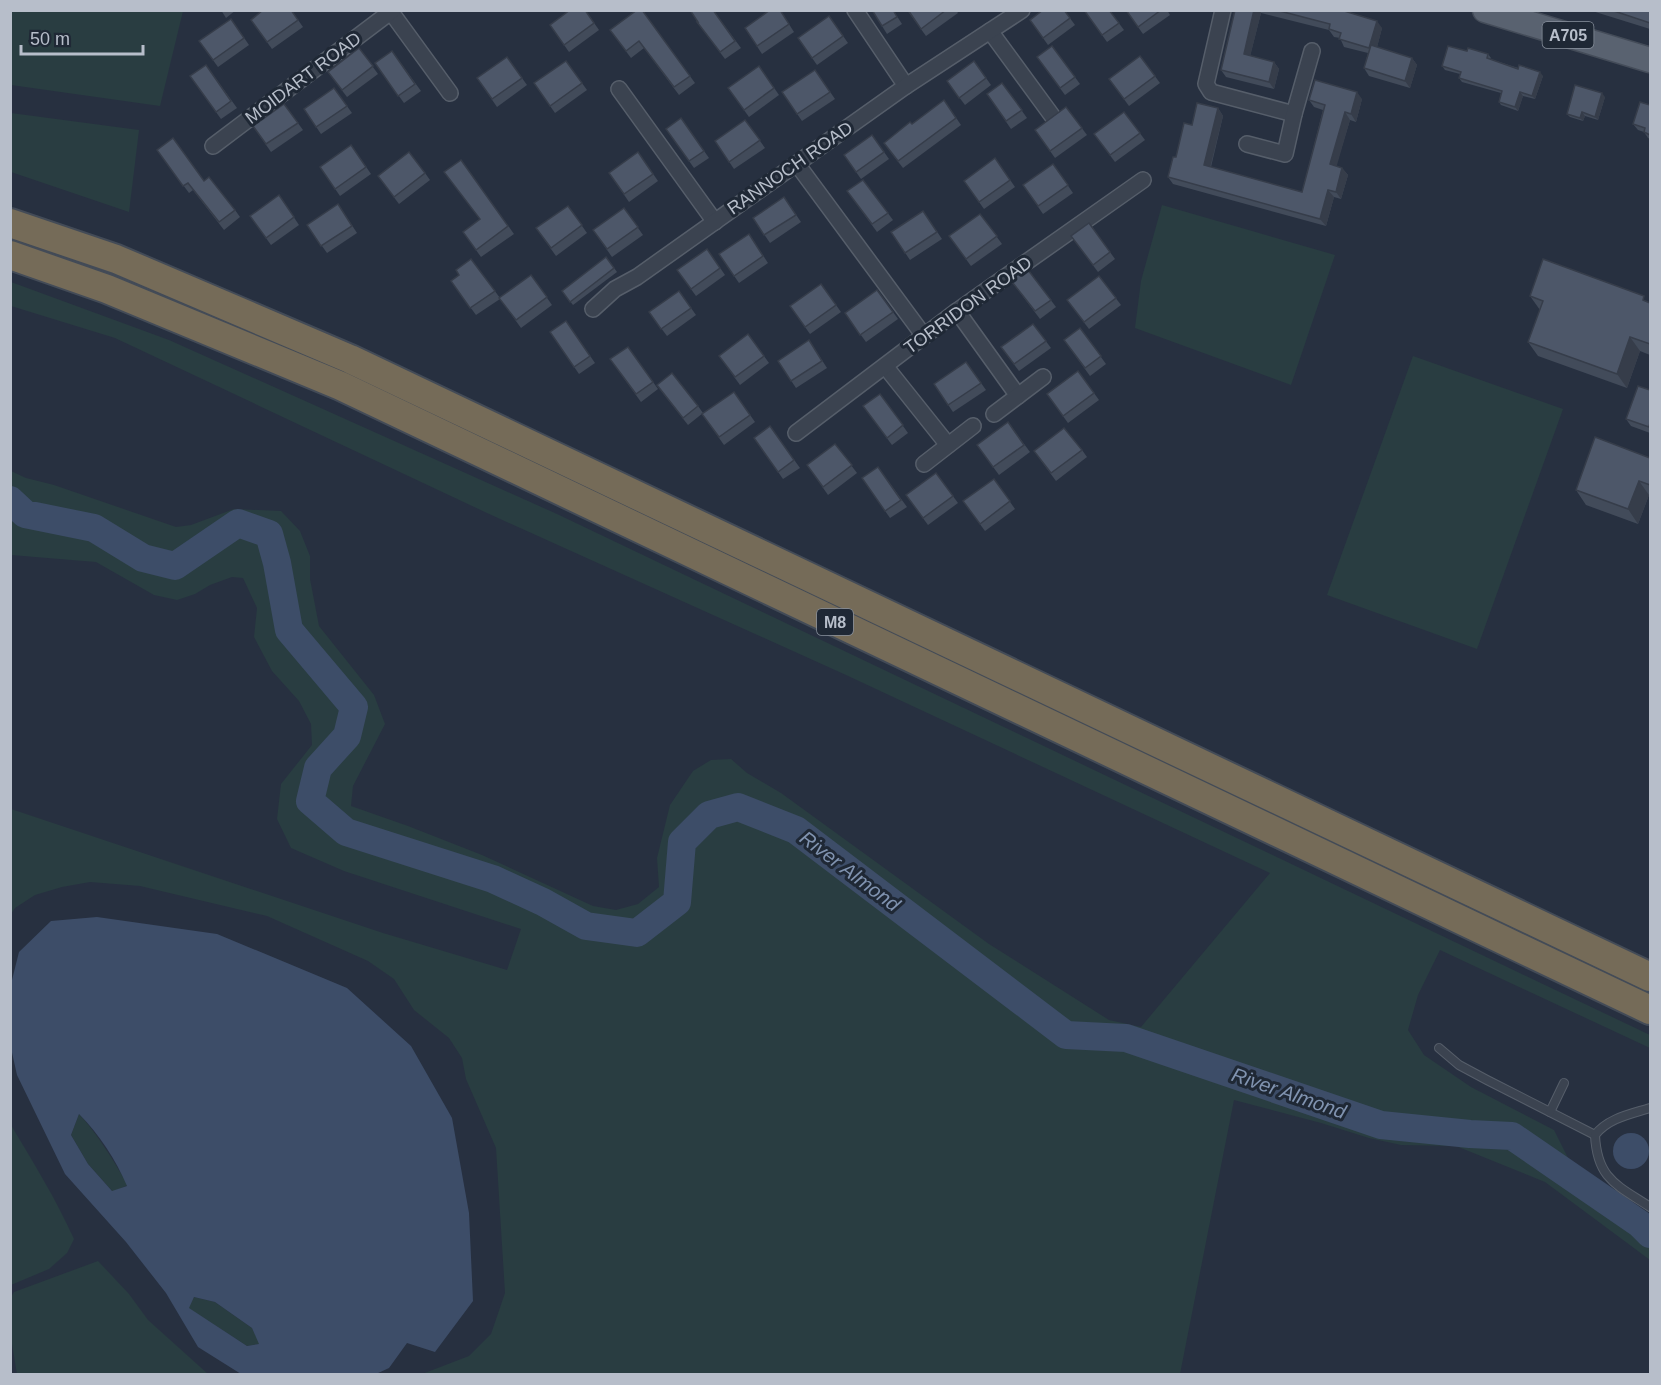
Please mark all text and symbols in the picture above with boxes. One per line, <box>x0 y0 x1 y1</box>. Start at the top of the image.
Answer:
scale bar <box>21 18 142 56</box>
road number: A705 <box>1542 22 1594 48</box>
street label: MOIDART ROAD <box>241 28 365 128</box>
text: 50 m <box>30 29 70 49</box>
street label: RANNOCH ROAD <box>724 117 856 219</box>
street label: TORRIDON ROAD <box>900 252 1036 358</box>
road number: M8 <box>817 609 853 635</box>
water label: River Almond <box>796 826 905 916</box>
water label: River Almond <box>1229 1063 1350 1123</box>

